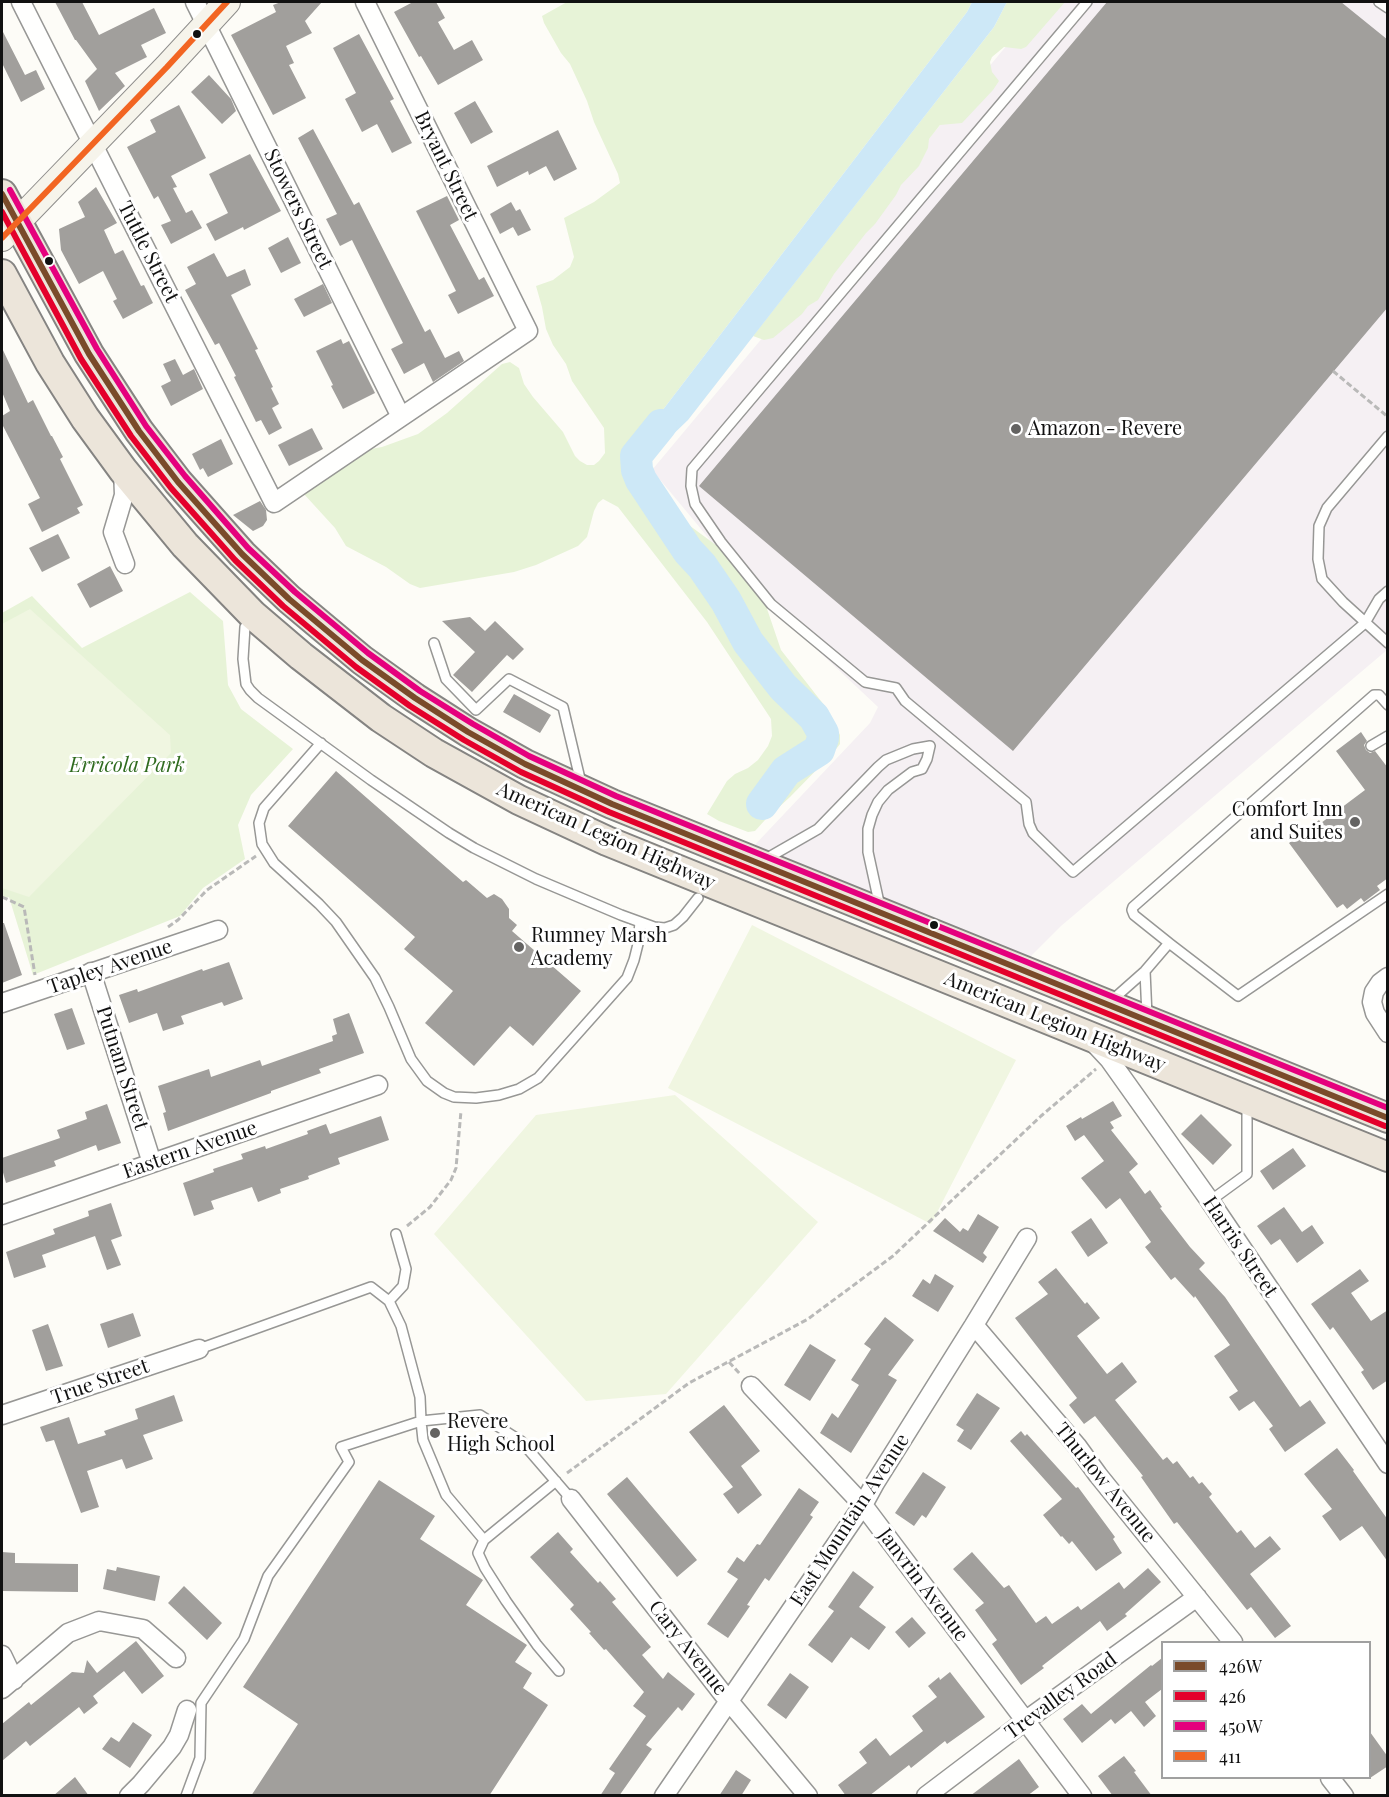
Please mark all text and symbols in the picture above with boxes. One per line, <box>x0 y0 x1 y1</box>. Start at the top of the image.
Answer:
unlabelled marker <box>191 28 203 40</box>
street label: Bryant Street <box>409 107 483 225</box>
street label: Stowers Street <box>259 145 337 273</box>
street label: Tuttle Street <box>112 197 184 307</box>
unlabelled marker <box>43 255 55 267</box>
place label: Amazon - Revere <box>1028 417 1182 441</box>
marker: Amazon - Revere <box>1009 422 1023 436</box>
park label: Erricola Park <box>69 754 185 778</box>
street label: American Legion Highway <box>493 777 719 895</box>
place label: Comfort Inn and Suites <box>1232 798 1343 845</box>
marker: Comfort Inn and Suites <box>1348 815 1362 829</box>
unlabelled marker <box>928 919 940 931</box>
place label: Rumney Marsh Academy <box>531 924 667 971</box>
street label: Tapley Avenue <box>45 934 175 1000</box>
marker: Rumney Marsh Academy <box>512 940 526 954</box>
street label: American Legion Highway <box>941 967 1169 1077</box>
street label: Putnam Street <box>91 1003 153 1133</box>
street label: Eastern Avenue <box>120 1116 260 1184</box>
street label: Harris Street <box>1198 1192 1282 1302</box>
street label: True Street <box>48 1354 152 1410</box>
place label: Revere High School <box>447 1410 555 1457</box>
street label: Thurlow Avenue <box>1049 1418 1161 1548</box>
marker: Revere High School <box>428 1426 442 1440</box>
street label: East Mountain Avenue <box>785 1429 915 1611</box>
street label: Janvrin Avenue <box>873 1524 973 1646</box>
street label: Cary Avenue <box>644 1596 732 1700</box>
legend <box>1161 1641 1371 1779</box>
street label: Trevalley Road <box>1000 1647 1122 1745</box>
text: 426W <box>1219 1654 1262 1678</box>
text: 426 <box>1219 1684 1246 1708</box>
text: 450W <box>1219 1714 1262 1738</box>
text: 411 <box>1219 1744 1241 1768</box>

